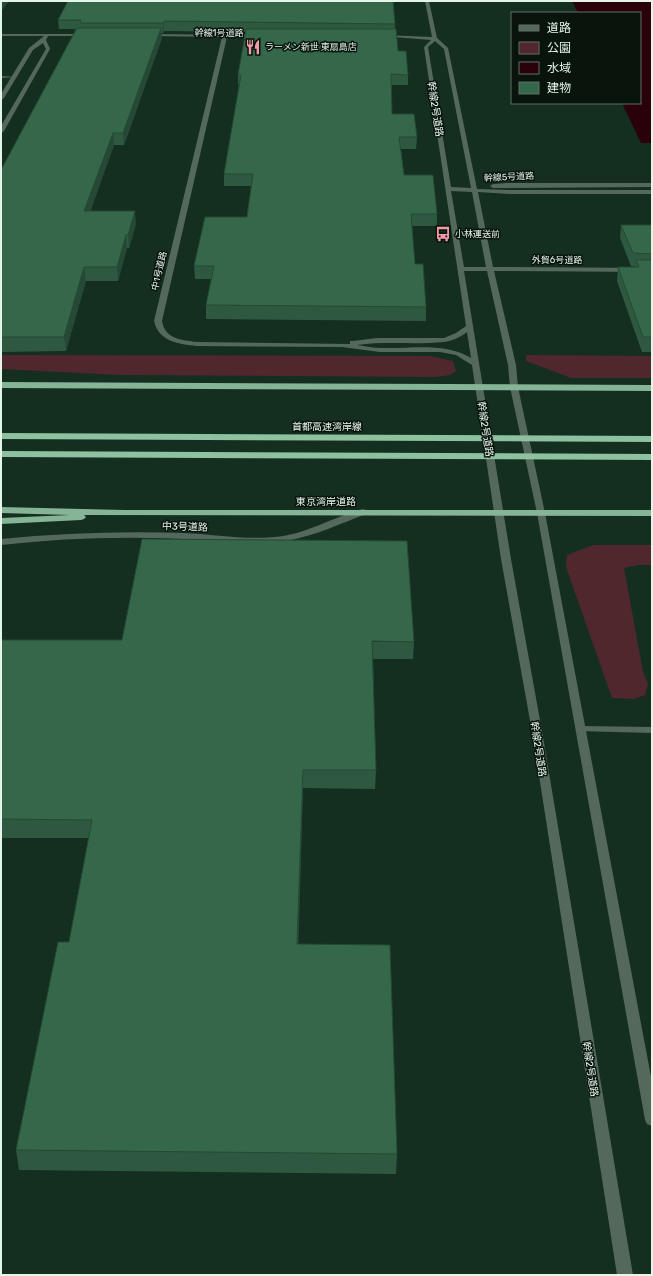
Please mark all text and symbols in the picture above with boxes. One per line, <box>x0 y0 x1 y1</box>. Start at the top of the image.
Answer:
legend <box>511 12 641 104</box>
text: 道路 <box>547 21 571 35</box>
street label: 幹線1号道路 <box>195 28 243 38</box>
restaurant icon: ラーメン新世 東扇島店 <box>244 38 262 56</box>
text: 公園 <box>547 41 571 55</box>
place label: ラーメン新世 東扇島店 <box>265 42 357 52</box>
text: 水域 <box>547 61 571 75</box>
street label: 幹線2号道路 <box>425 81 445 138</box>
text: 建物 <box>547 81 571 95</box>
street label: 幹線5号道路 <box>484 171 534 183</box>
bus stop icon: 小林運送前 <box>434 225 452 243</box>
place label: 小林運送前 <box>455 229 500 239</box>
street label: 中1号道路 <box>150 250 168 292</box>
street label: 外貿6号道路 <box>532 255 582 265</box>
street label: 幹線2号道路 <box>475 401 495 458</box>
street label: 首都高速湾岸線 <box>292 421 362 433</box>
street label: 東京湾岸道路 <box>296 496 356 508</box>
street label: 中3号道路 <box>162 520 208 534</box>
street label: 幹線2号道路 <box>528 721 548 778</box>
street label: 幹線2号道路 <box>580 1041 600 1098</box>

